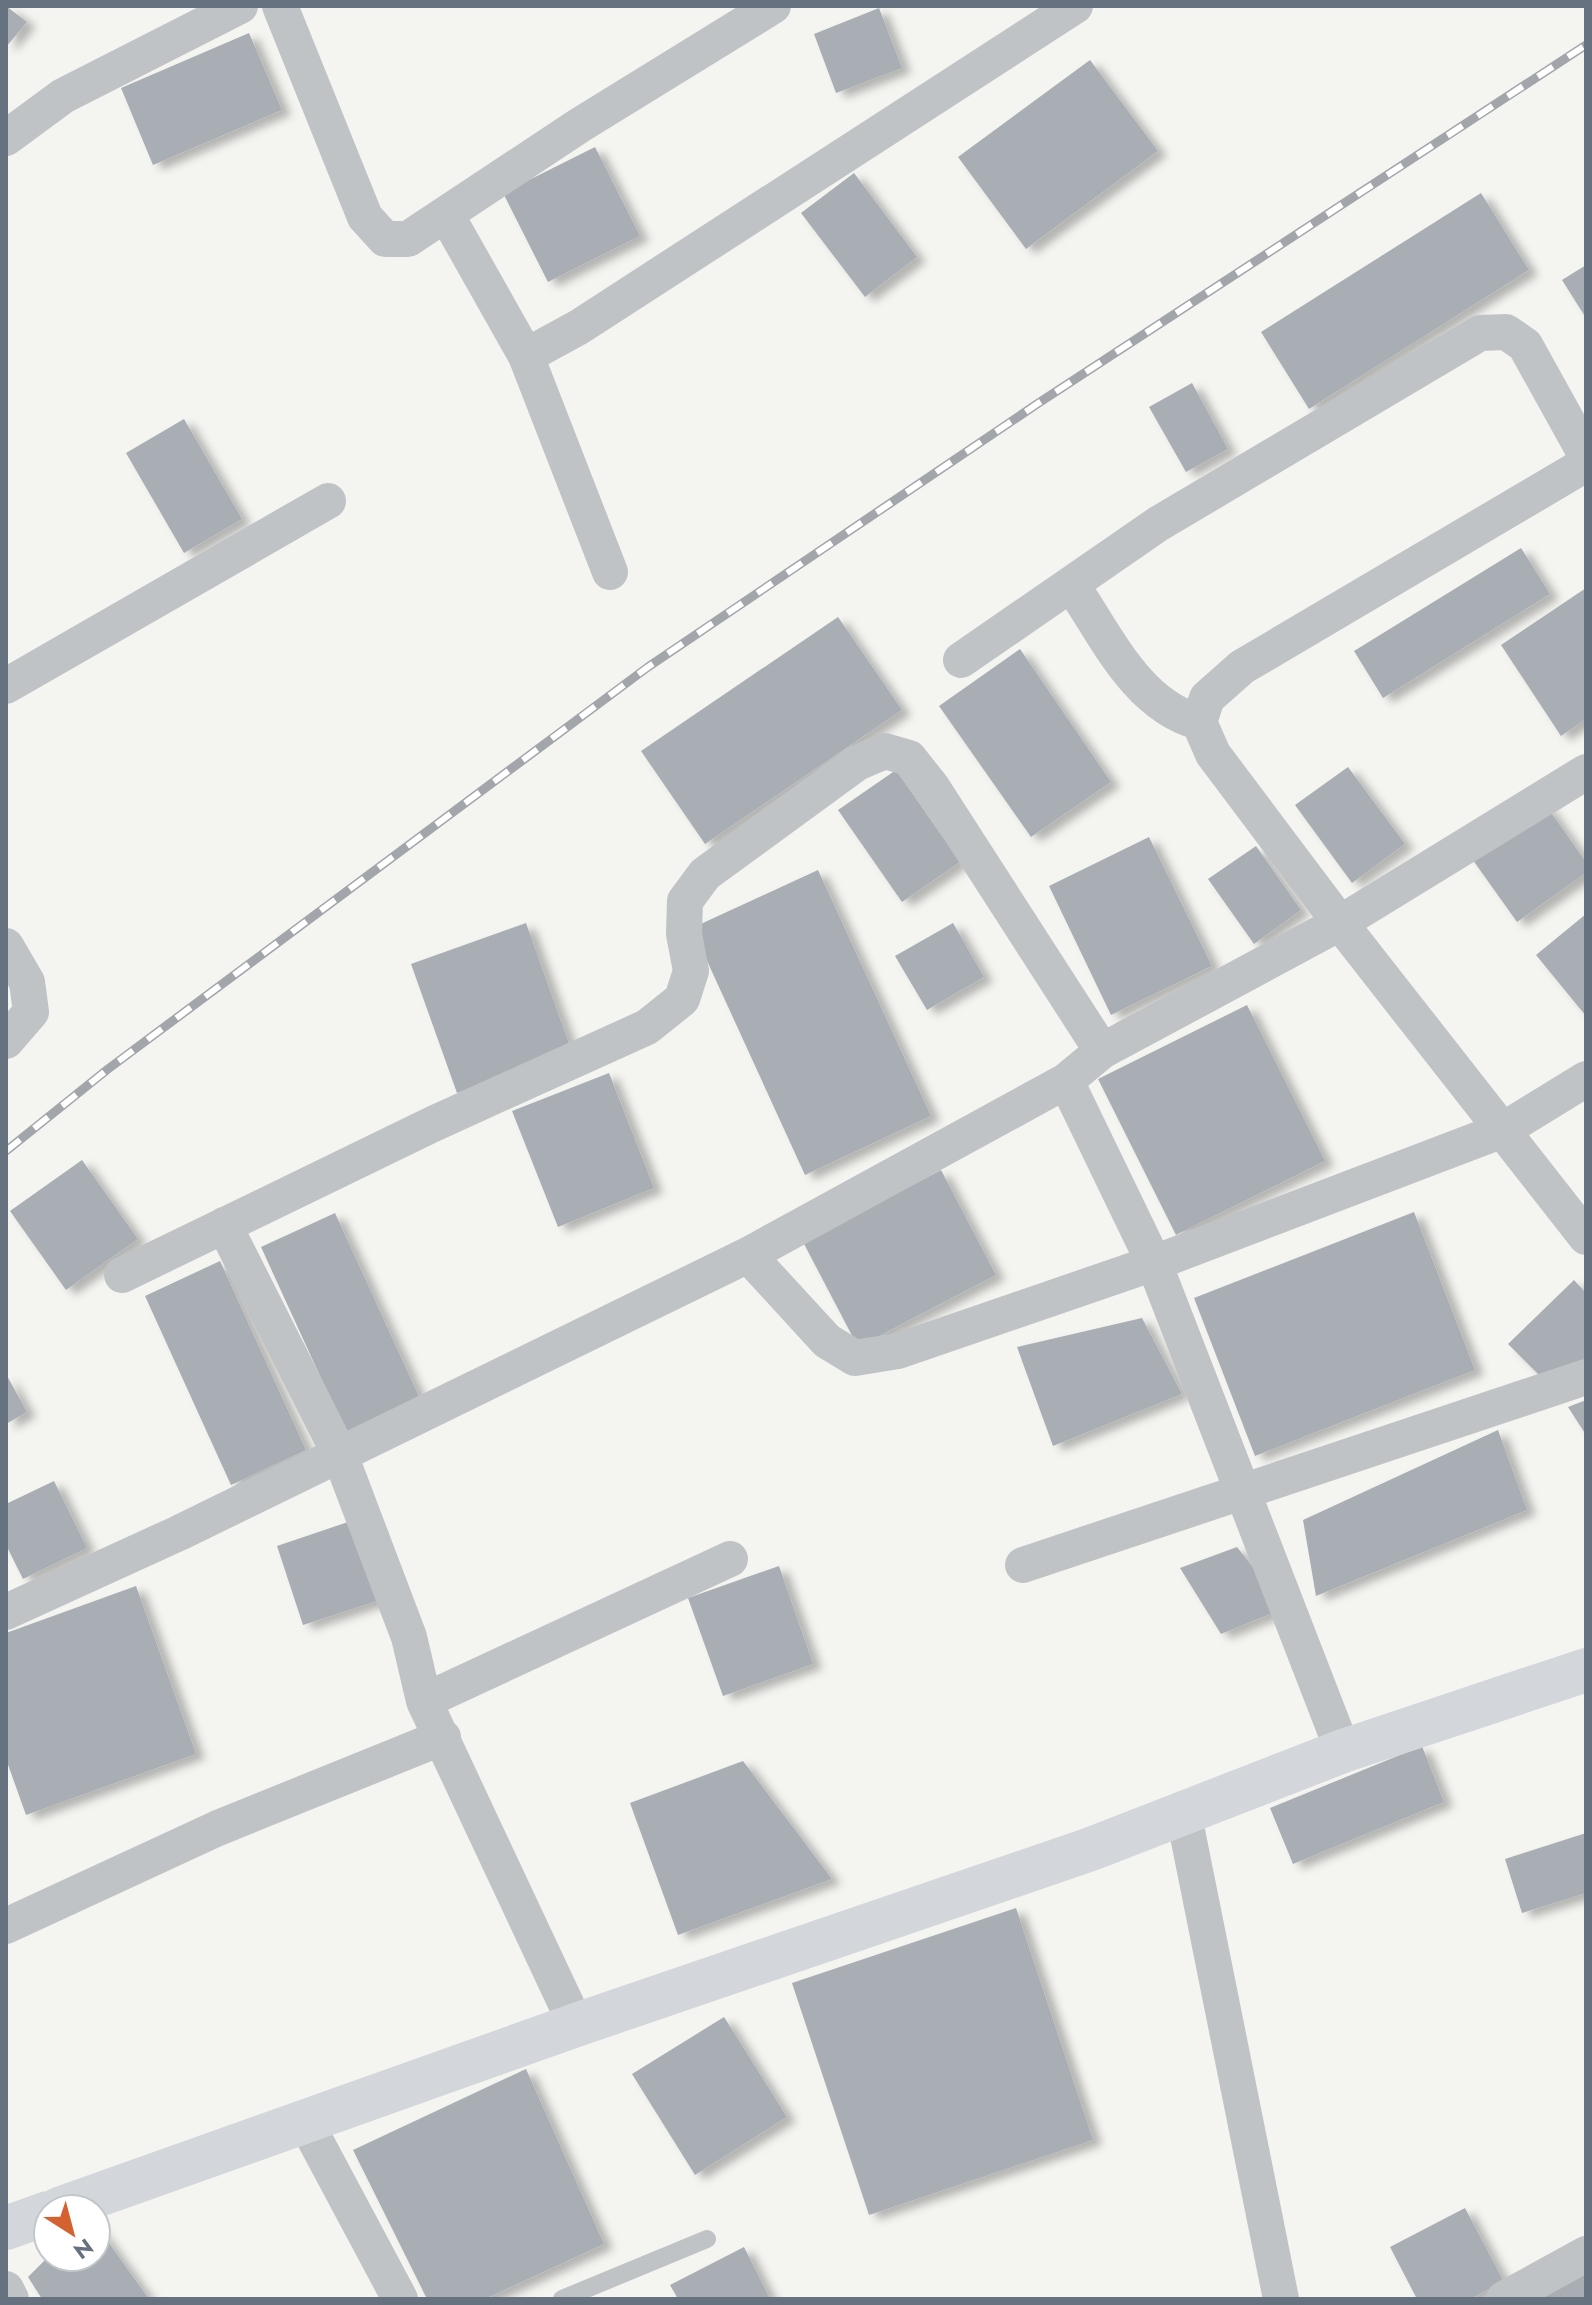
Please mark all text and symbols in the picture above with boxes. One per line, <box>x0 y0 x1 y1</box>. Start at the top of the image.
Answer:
north arrow <box>32 2193 112 2273</box>
text: N <box>67 2231 100 2267</box>

